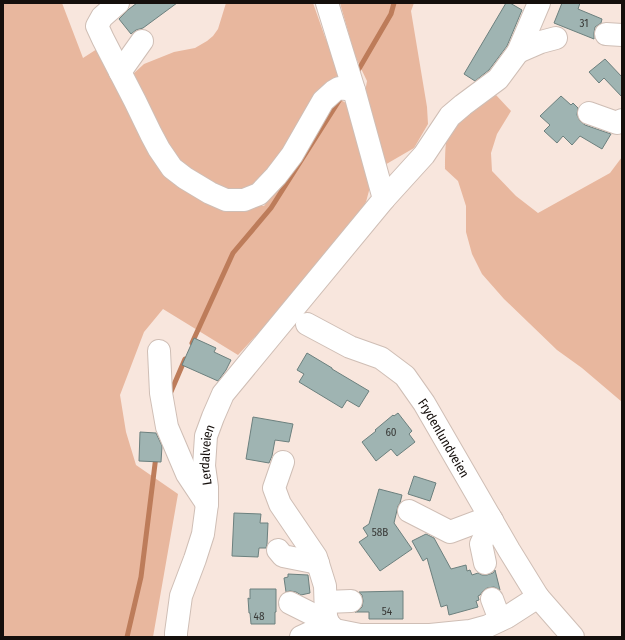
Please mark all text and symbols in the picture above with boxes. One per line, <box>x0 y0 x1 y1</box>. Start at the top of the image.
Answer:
house number: 31 <box>580 17 589 30</box>
street label: Frydenlundveien <box>415 396 472 480</box>
street label: Lerdalveien <box>197 422 218 486</box>
house number: 60 <box>385 426 397 439</box>
house number: 58B <box>372 526 388 539</box>
house number: 54 <box>382 605 393 618</box>
house number: 48 <box>254 610 265 623</box>

